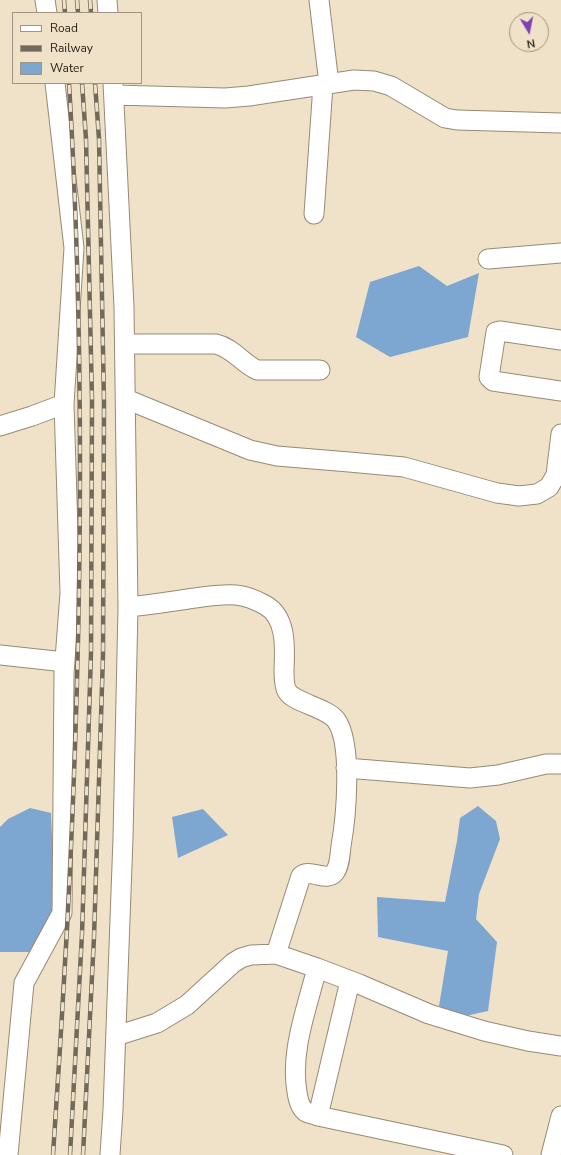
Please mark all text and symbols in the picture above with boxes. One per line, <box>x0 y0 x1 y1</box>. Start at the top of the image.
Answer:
legend <box>12 12 142 84</box>
north arrow <box>509 12 549 52</box>
text: Road <box>50 20 78 36</box>
text: N <box>526 35 536 51</box>
text: Railway <box>50 40 93 56</box>
text: Water <box>50 60 84 76</box>

